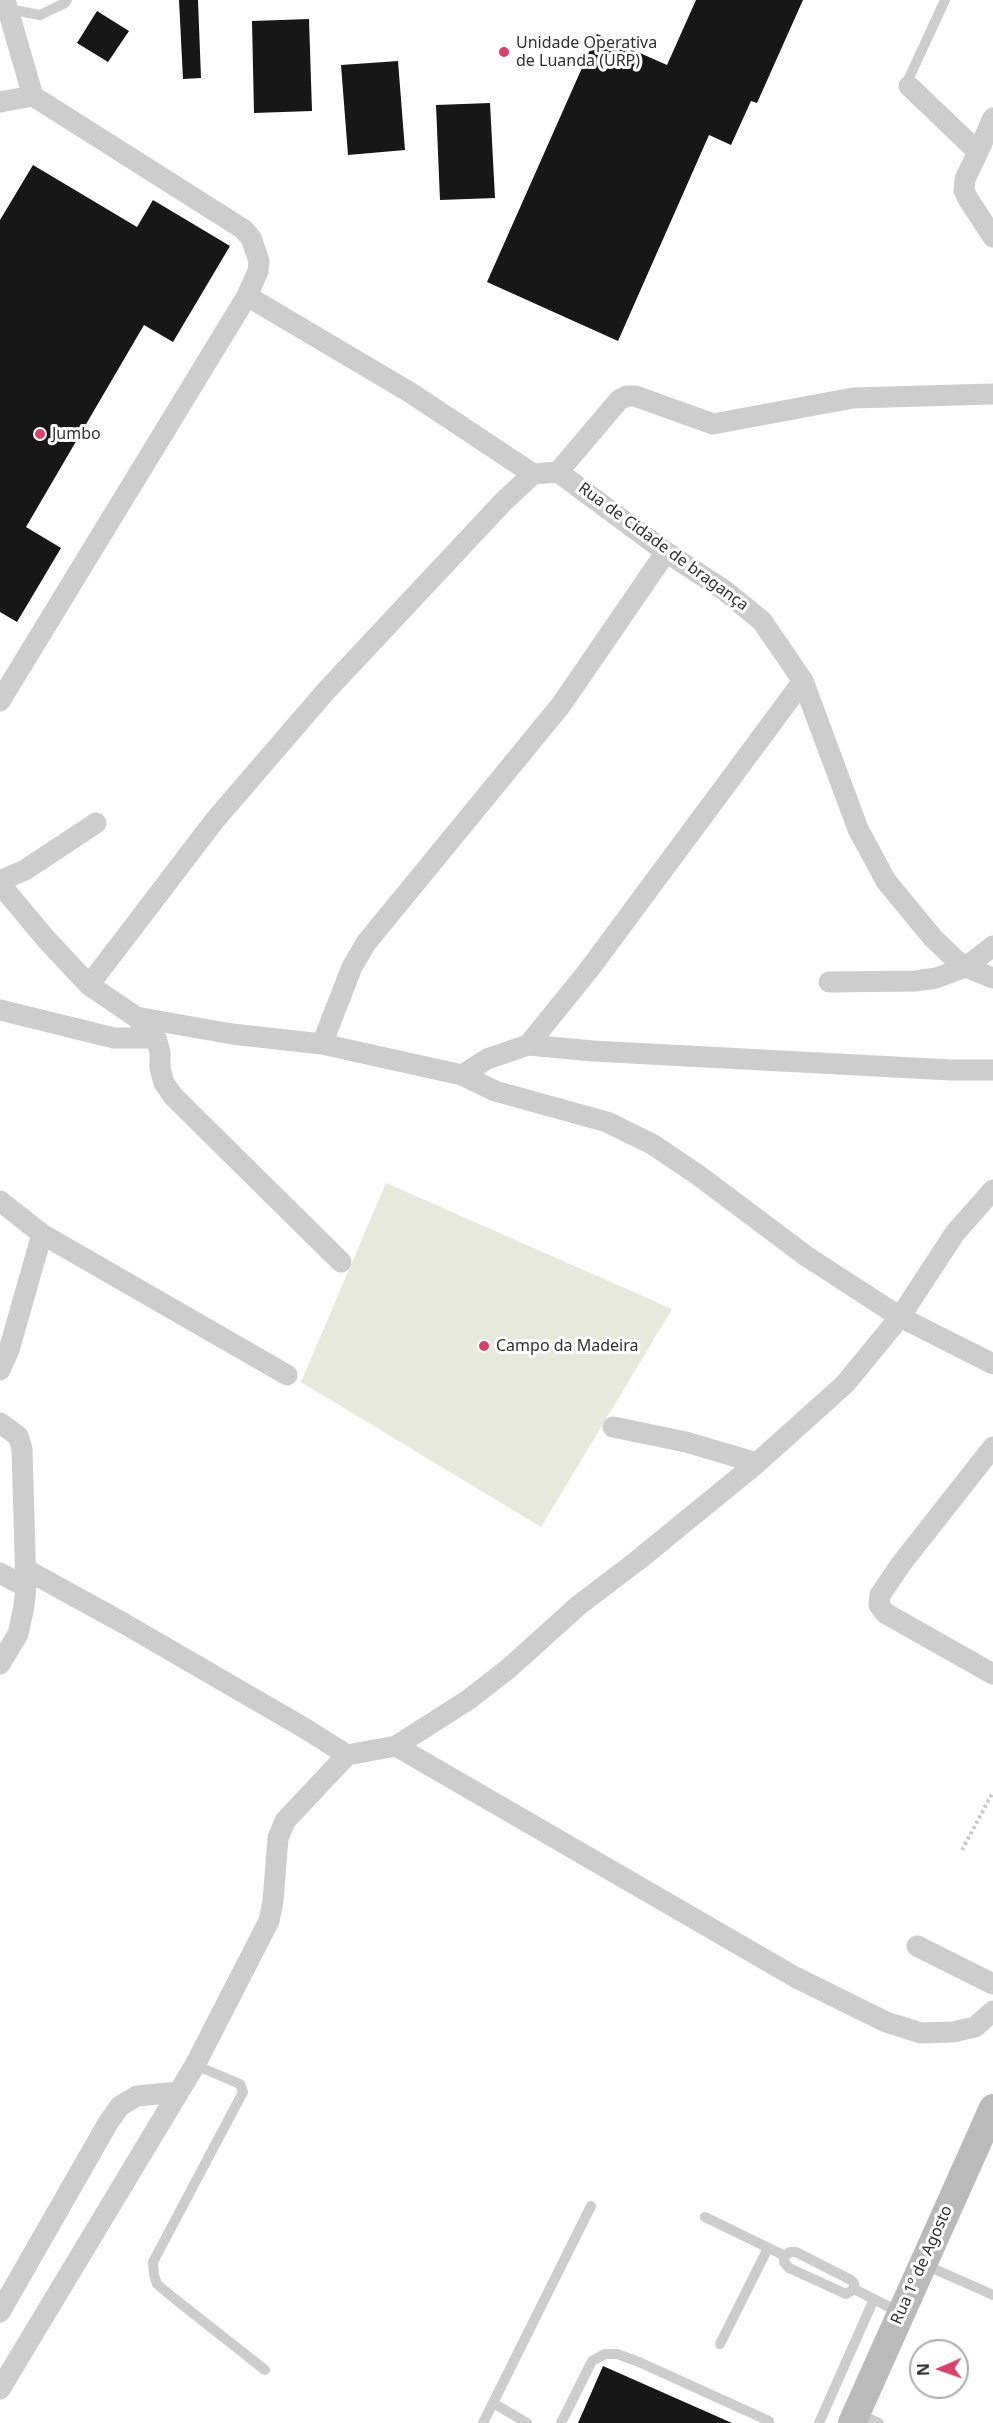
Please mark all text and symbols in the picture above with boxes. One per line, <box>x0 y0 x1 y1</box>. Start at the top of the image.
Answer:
place label: Unidade Operativa de Luanda (URP) <box>516 33 657 71</box>
marker: Unidade Operativa de Luanda (URP) <box>497 45 511 59</box>
place label: Jumbo <box>52 424 101 444</box>
marker: Jumbo <box>33 427 47 441</box>
street label: Rua de Cidade de bragança <box>574 479 752 615</box>
place label: Campo da Madeira <box>496 1336 638 1356</box>
marker: Campo da Madeira <box>477 1339 491 1353</box>
street label: Rua 1º de Agosto <box>887 2203 957 2327</box>
north arrow <box>909 2339 969 2399</box>
text: N <box>912 2363 934 2376</box>

